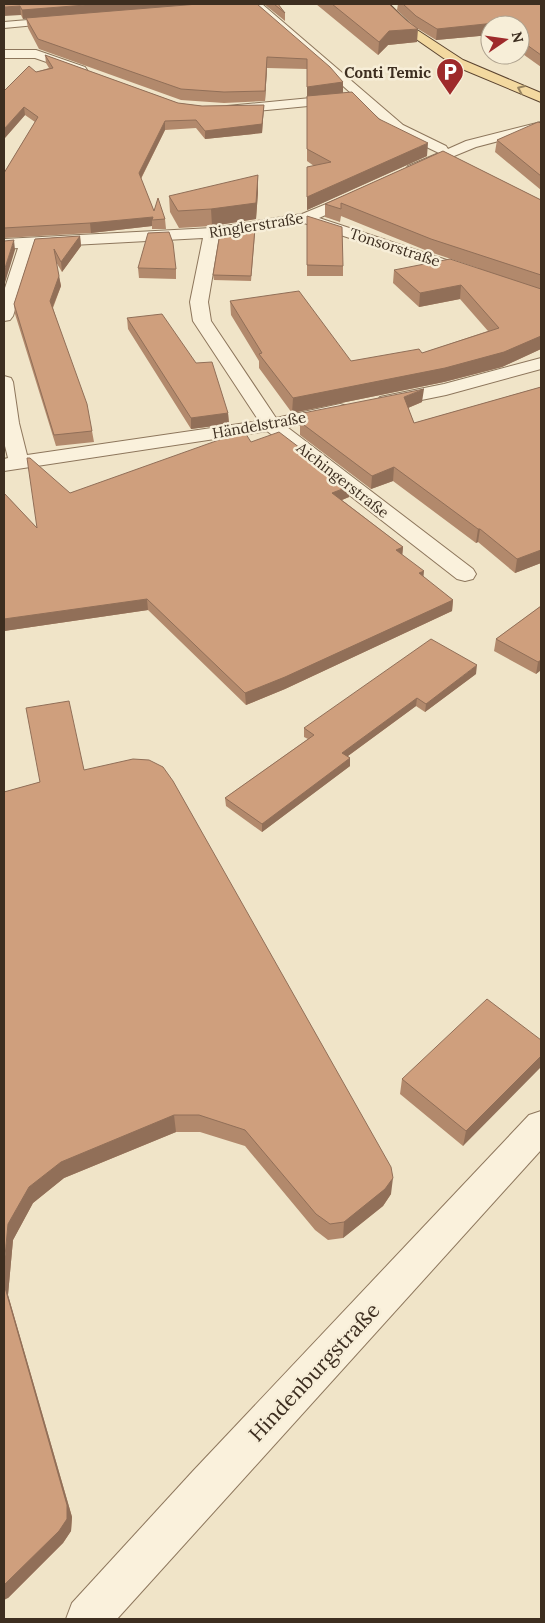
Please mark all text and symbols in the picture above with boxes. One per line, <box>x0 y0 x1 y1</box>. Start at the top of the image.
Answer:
north arrow <box>480 15 530 65</box>
text: N <box>508 30 528 45</box>
parking icon: Conti Temic <box>435 57 465 96</box>
place label: Conti Temic <box>344 63 431 82</box>
one-way arrow <box>517 85 526 95</box>
street label: Ringlerstraße <box>207 208 305 242</box>
street label: Tonsorstraße <box>347 223 443 271</box>
street label: Händelstraße <box>211 407 307 443</box>
street label: Aichingerstraße <box>292 437 393 522</box>
street label: Hindenburgstraße <box>243 1297 385 1447</box>

